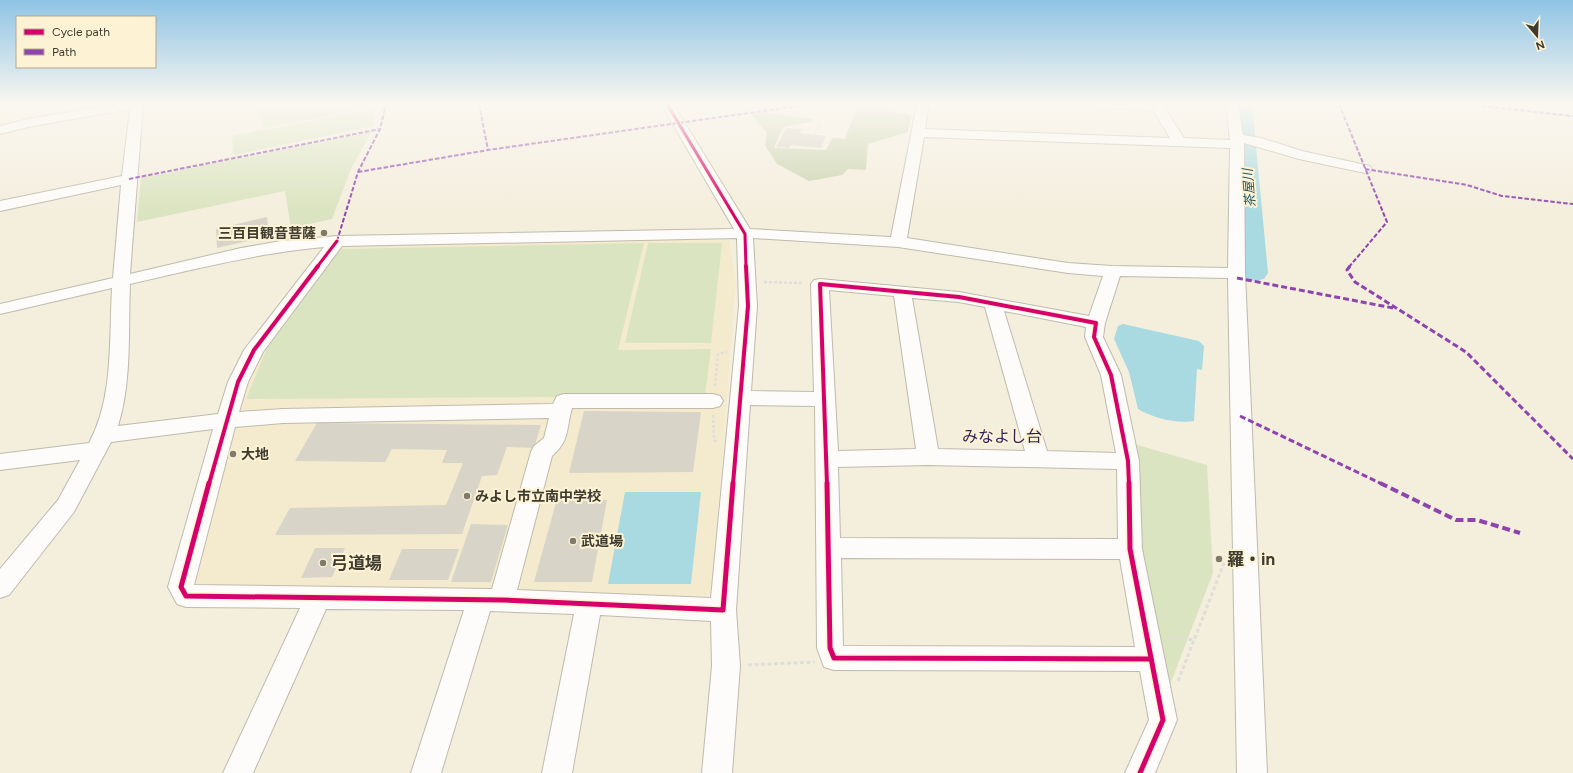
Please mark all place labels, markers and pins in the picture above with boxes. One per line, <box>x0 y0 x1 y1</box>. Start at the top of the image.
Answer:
place label: 三百目観音菩薩 <box>218 225 316 242</box>
marker: 三百目観音菩薩 <box>319 228 329 238</box>
place label: 大地 <box>241 446 269 463</box>
marker: 大地 <box>228 449 238 459</box>
place label: みよし市立南中学校 <box>475 488 601 505</box>
marker: みよし市立南中学校 <box>462 491 472 501</box>
place label: 武道場 <box>581 533 623 550</box>
marker: 武道場 <box>568 536 578 546</box>
place label: 羅・in <box>1227 549 1275 569</box>
place label: 弓道場 <box>331 553 382 573</box>
marker: 羅・in <box>1214 554 1224 564</box>
marker: 弓道場 <box>318 558 328 568</box>

